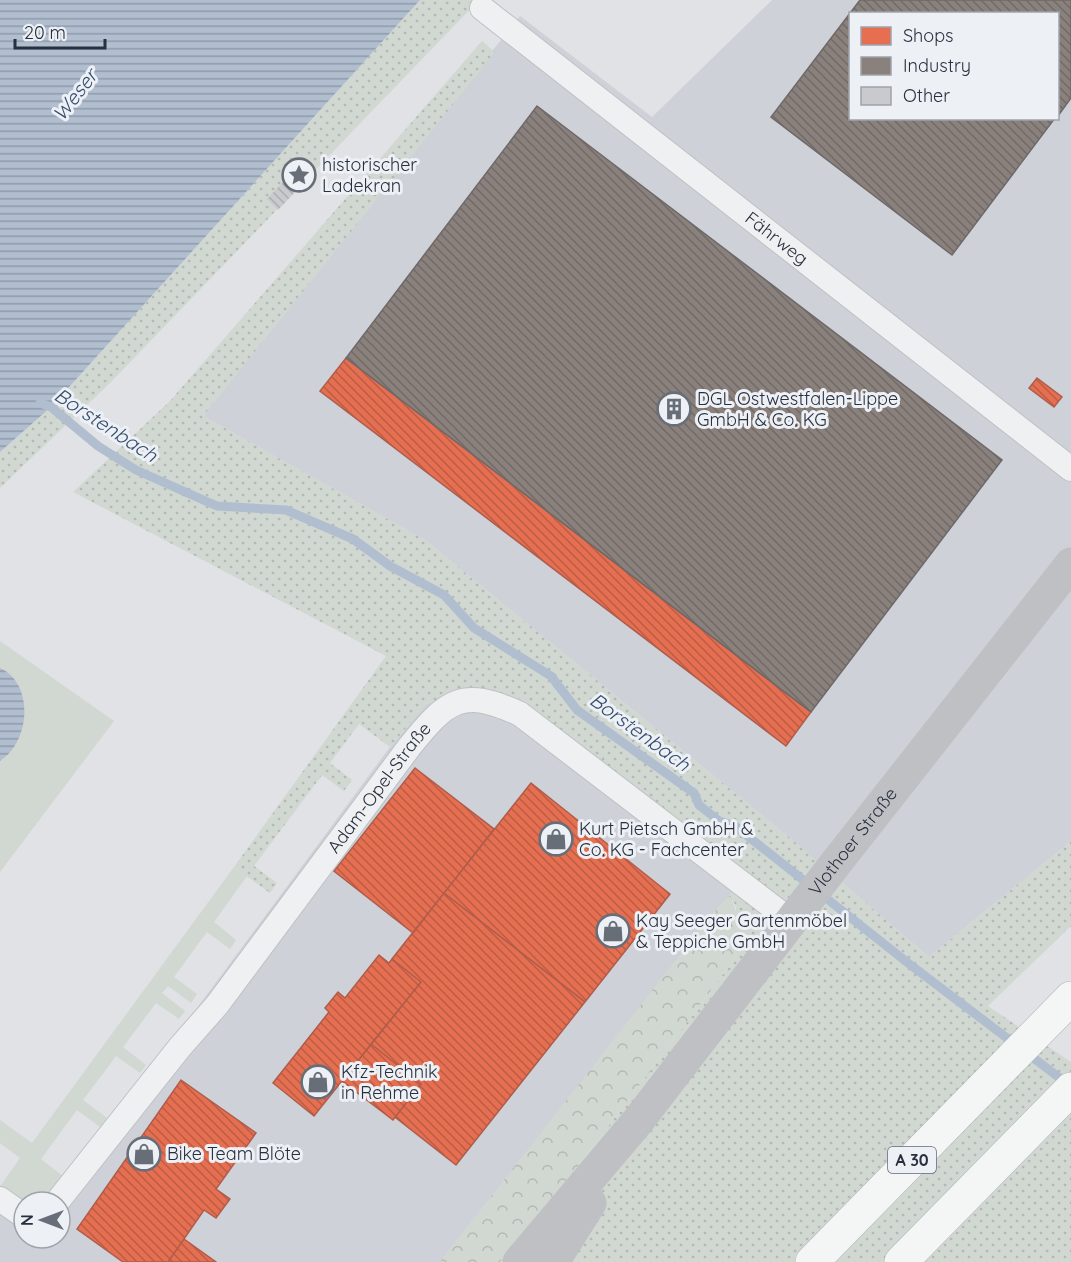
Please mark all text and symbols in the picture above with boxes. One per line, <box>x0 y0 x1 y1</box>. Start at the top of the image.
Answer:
scale bar <box>15 12 105 50</box>
legend <box>849 12 1059 120</box>
text: 20 m <box>24 21 66 44</box>
text: Shops <box>903 24 954 47</box>
text: Industry <box>903 54 971 77</box>
water label: Weser <box>47 62 104 126</box>
text: Other <box>903 84 950 107</box>
place label: historischer Ladekran <box>322 153 417 197</box>
place icon: historischer Ladekran <box>281 157 317 193</box>
street label: Fährweg <box>741 206 813 270</box>
water label: Borstenbach <box>50 382 163 467</box>
place label: DGL Ostwestfalen-Lippe GmbH & Co. KG <box>697 387 898 431</box>
building icon: DGL Ostwestfalen-Lippe GmbH & Co. KG <box>656 391 692 427</box>
water label: Borstenbach <box>585 687 696 777</box>
street label: Adam-Opel-Straße <box>322 717 436 857</box>
street label: Vlothoer Straße <box>803 783 902 900</box>
place label: Kurt Pietsch GmbH & Co. KG - Fachcenter <box>579 817 753 861</box>
shop icon: Kurt Pietsch GmbH & Co. KG - Fachcenter <box>538 821 574 857</box>
place label: Kay Seeger Gartenmöbel & Teppiche GmbH <box>636 909 847 953</box>
shop icon: Kay Seeger Gartenmöbel & Teppiche GmbH <box>595 913 631 949</box>
place label: Kfz-Technik in Rehme <box>341 1060 438 1104</box>
shop icon: Kfz-Technik in Rehme <box>300 1064 336 1100</box>
shop icon: Bike Team Blöte <box>126 1136 162 1172</box>
place label: Bike Team Blöte <box>167 1142 301 1165</box>
road number: A 30 <box>888 1147 936 1173</box>
north arrow <box>12 1190 72 1250</box>
text: N <box>17 1214 37 1226</box>

